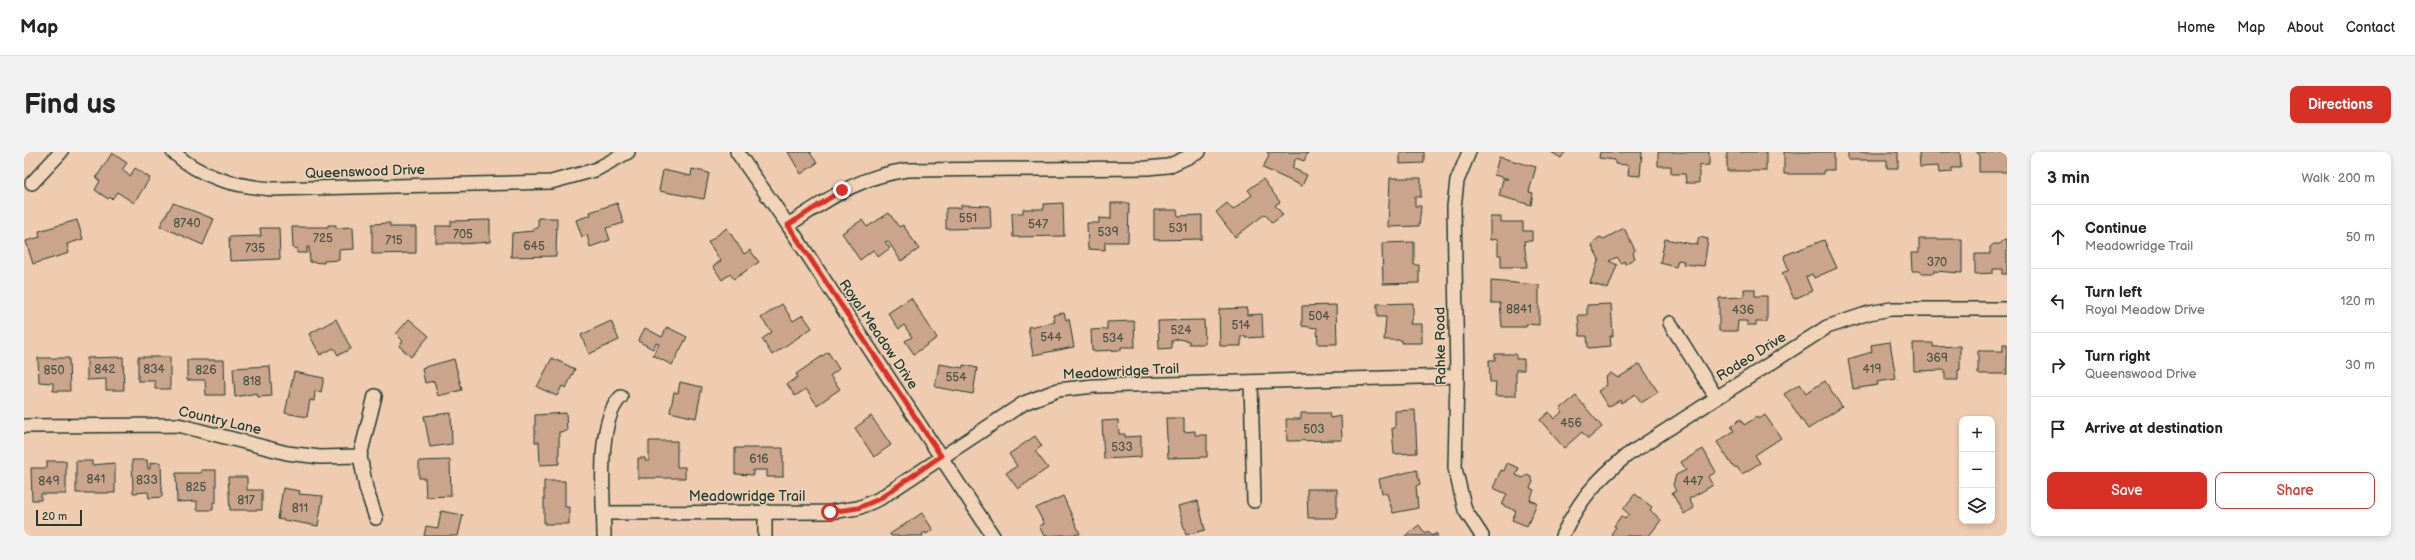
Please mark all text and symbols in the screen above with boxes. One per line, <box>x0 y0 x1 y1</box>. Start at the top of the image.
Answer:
text: Map <box>20 16 58 39</box>
text: Home <box>2177 19 2215 36</box>
text: Map <box>2237 19 2265 36</box>
text: About <box>2287 19 2324 36</box>
text: Contact <box>2346 19 2395 36</box>
button: Directions <box>2290 86 2391 123</box>
text: Find us <box>24 88 116 121</box>
street label: Queenswood Drive <box>305 161 425 182</box>
text: 3 min <box>2047 168 2090 188</box>
text: Walk · 200 m <box>2302 170 2375 186</box>
route end <box>833 181 851 199</box>
house number: 551 <box>959 211 977 226</box>
house number: 8740 <box>173 216 201 231</box>
house number: 547 <box>1028 217 1048 232</box>
text: Continue <box>2085 219 2147 238</box>
house number: 531 <box>1169 221 1187 236</box>
house number: 539 <box>1097 225 1119 240</box>
icon: ahead <box>2047 226 2069 248</box>
house number: 705 <box>453 227 473 242</box>
text: 50 m <box>2346 229 2375 245</box>
house number: 725 <box>313 231 333 246</box>
house number: 715 <box>385 233 403 248</box>
text: Meadowridge Trail <box>2085 238 2193 254</box>
house number: 645 <box>523 239 545 254</box>
house number: 735 <box>245 241 265 256</box>
house number: 370 <box>1927 255 1947 270</box>
street label: Royal Meadow Drive <box>836 276 922 392</box>
text: Turn left <box>2085 283 2142 302</box>
icon: left <box>2047 290 2069 312</box>
text: 120 m <box>2340 293 2375 309</box>
house number: 8841 <box>1506 302 1532 317</box>
text: Royal Meadow Drive <box>2085 302 2205 318</box>
house number: 436 <box>1732 303 1754 318</box>
street label: Rahke Road <box>1431 307 1450 385</box>
house number: 504 <box>1308 309 1330 324</box>
house number: 514 <box>1232 318 1251 333</box>
house number: 524 <box>1170 323 1192 338</box>
street label: Rodeo Drive <box>1713 328 1789 385</box>
house number: 544 <box>1040 330 1062 345</box>
house number: 534 <box>1102 331 1124 346</box>
text: Turn right <box>2085 347 2150 366</box>
house number: 369 <box>1926 351 1948 366</box>
icon: right <box>2047 354 2069 376</box>
text: 30 m <box>2345 357 2375 373</box>
street label: Meadowridge Trail <box>1062 360 1180 383</box>
house number: 842 <box>94 362 116 377</box>
house number: 834 <box>143 362 166 377</box>
house number: 419 <box>1863 362 1882 377</box>
house number: 850 <box>44 363 64 378</box>
house number: 826 <box>195 363 217 378</box>
text: Queenswood Drive <box>2085 366 2196 382</box>
house number: 554 <box>945 370 967 385</box>
house number: 818 <box>243 374 261 389</box>
street label: Country Lane <box>177 403 263 438</box>
house number: 456 <box>1560 416 1582 431</box>
map controls <box>1959 416 1995 524</box>
button: + <box>1959 416 1995 452</box>
icon: arrive <box>2047 418 2069 440</box>
text: Arrive at destination <box>2085 419 2223 438</box>
house number: 503 <box>1303 422 1325 437</box>
house number: 533 <box>1111 440 1133 455</box>
house number: 616 <box>749 452 769 467</box>
button: − <box>1959 452 1995 488</box>
house number: 841 <box>87 472 105 487</box>
button: Save <box>2047 472 2207 509</box>
button: Share <box>2215 472 2375 509</box>
house number: 833 <box>136 473 158 488</box>
house number: 849 <box>38 474 60 489</box>
house number: 447 <box>1683 474 1703 489</box>
house number: 825 <box>186 480 207 495</box>
street label: Meadowridge Trail <box>689 488 805 505</box>
button: layers <box>1959 488 1995 524</box>
house number: 817 <box>237 493 255 508</box>
house number: 811 <box>292 501 308 516</box>
route start <box>821 503 839 521</box>
scale bar <box>36 508 82 527</box>
text: 20 m <box>42 510 67 523</box>

